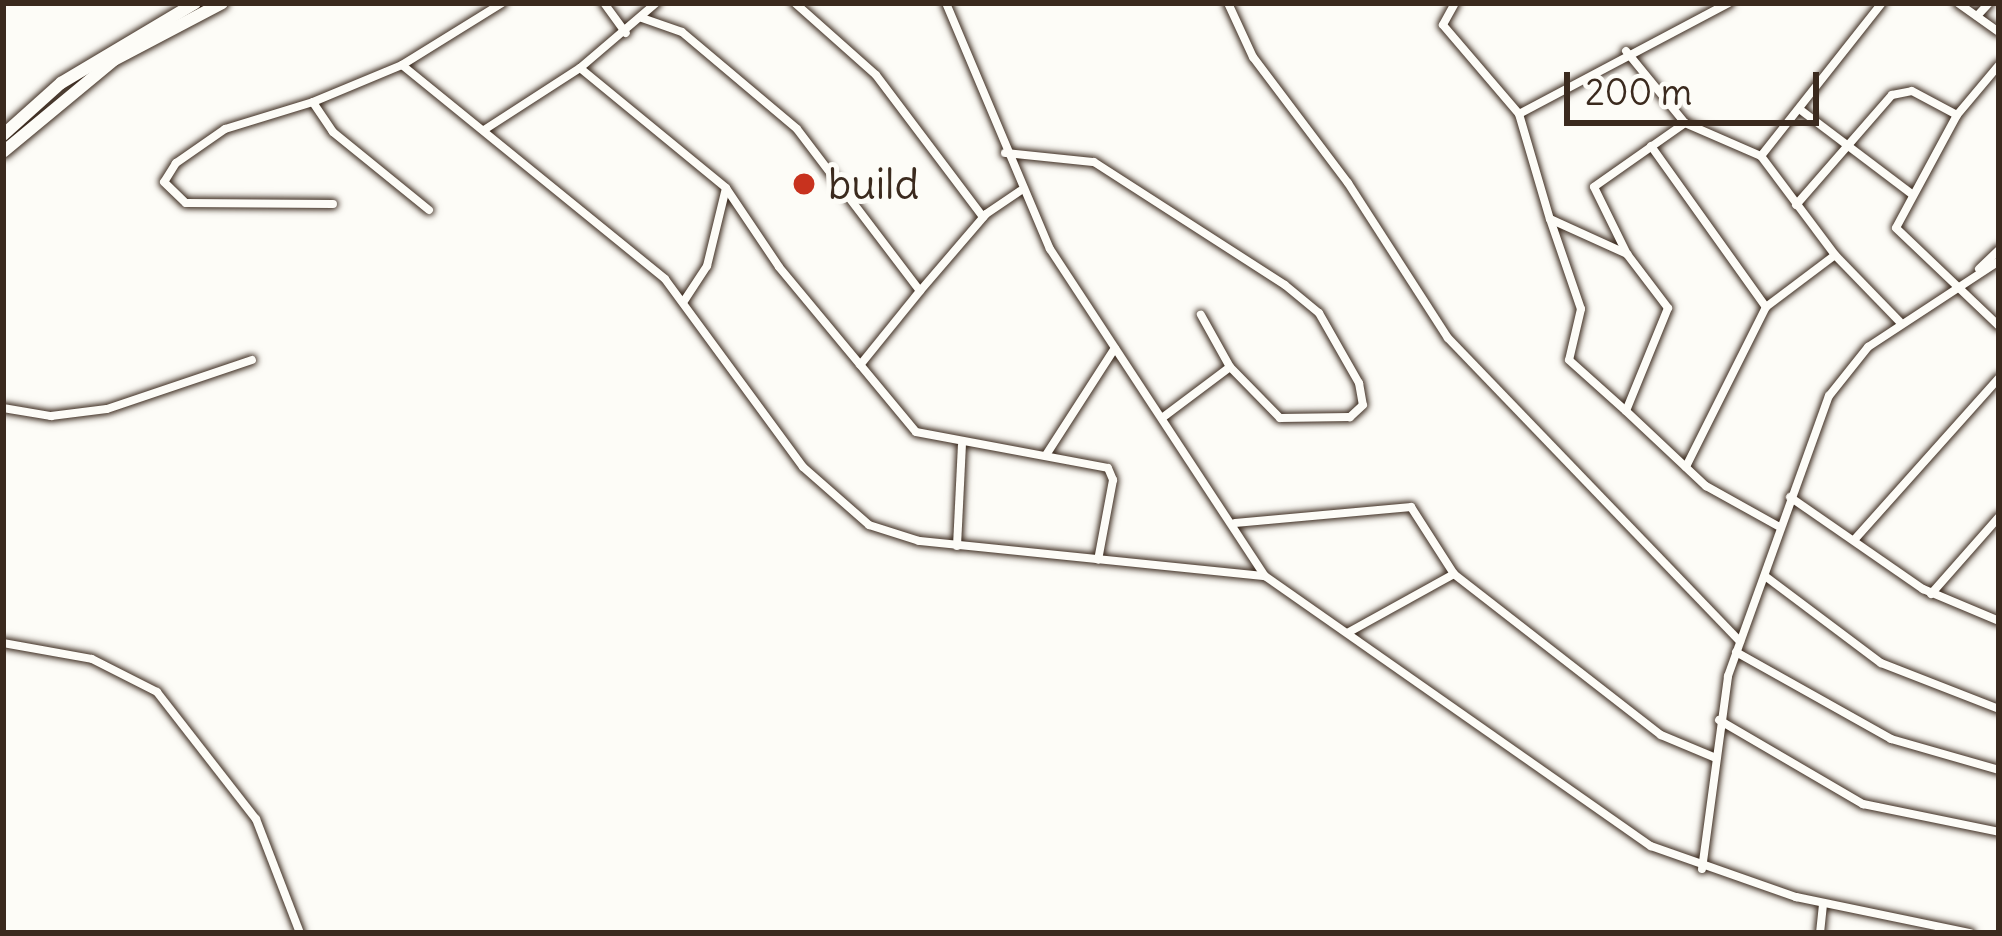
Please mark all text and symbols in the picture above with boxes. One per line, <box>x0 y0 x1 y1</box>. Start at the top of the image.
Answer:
scale bar <box>1570 48 1825 122</box>
text: 200 m <box>1585 70 1692 115</box>
place label: build <box>828 159 919 209</box>
marker: build <box>791 171 817 197</box>

